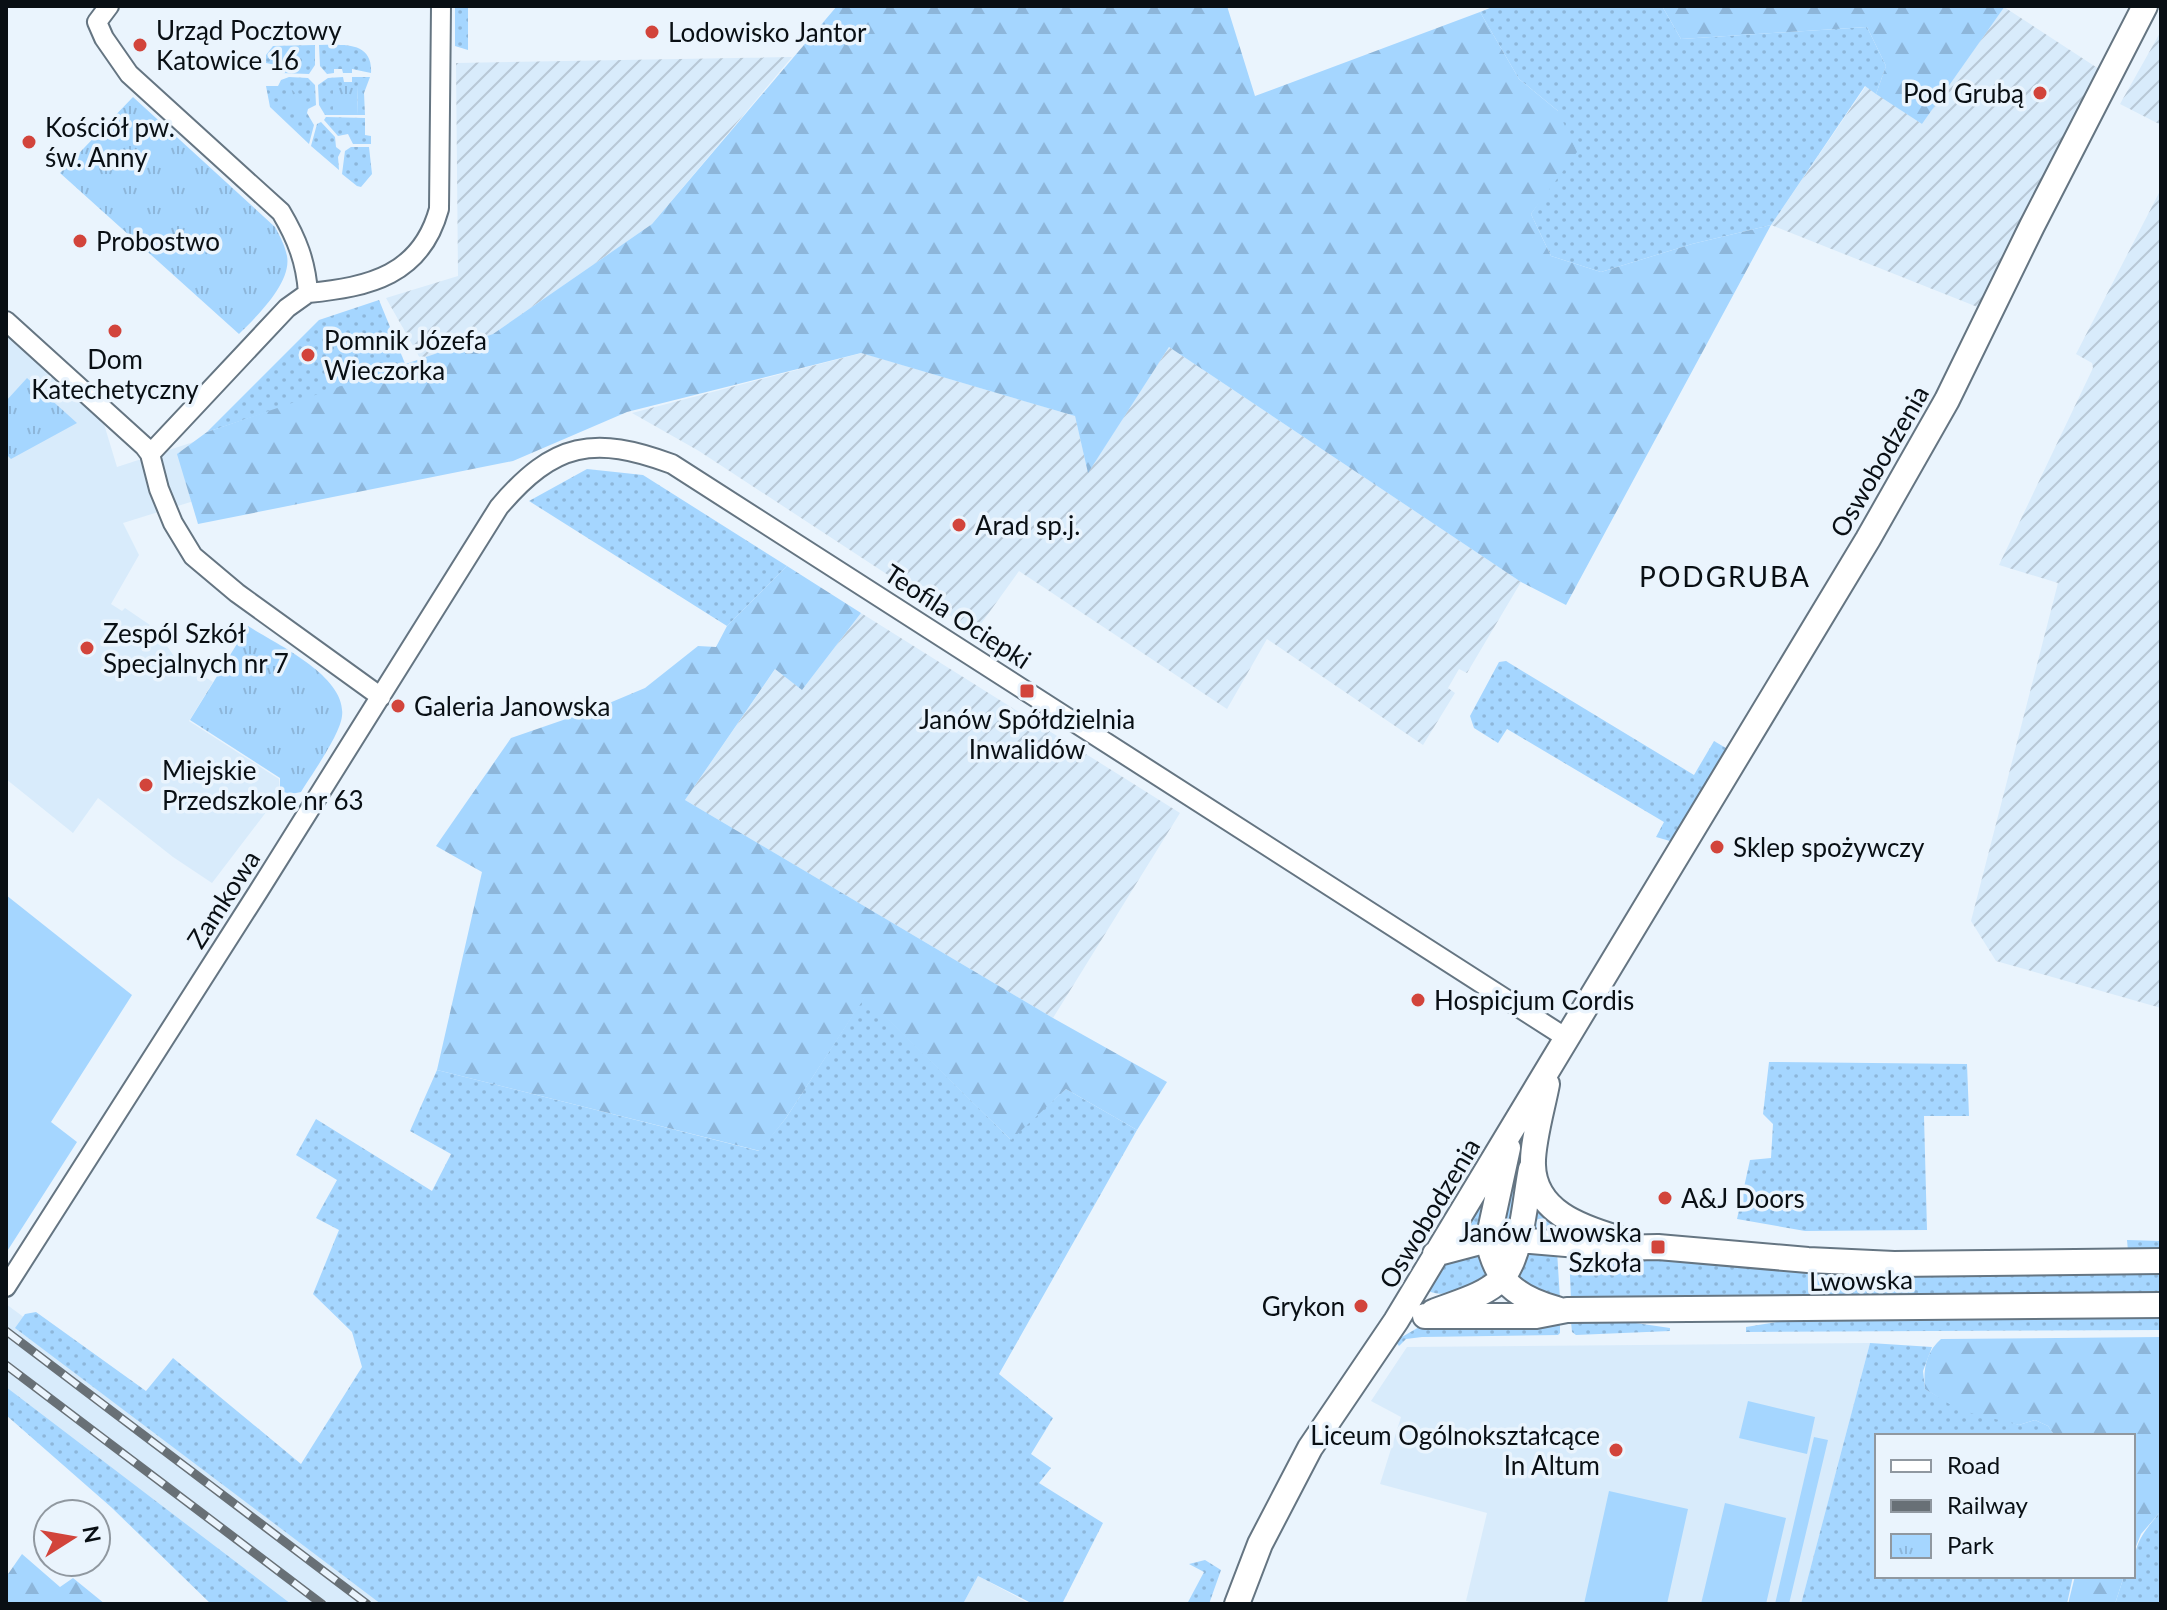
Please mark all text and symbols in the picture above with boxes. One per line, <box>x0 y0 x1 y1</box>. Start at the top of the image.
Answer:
place label: Urząd Pocztowy Katowice 16 <box>156 14 342 76</box>
place label: Lodowisko Jantor <box>668 16 867 48</box>
marker: Lodowisko Jantor <box>643 23 661 41</box>
marker: Urząd Pocztowy Katowice 16 <box>131 36 149 54</box>
place label: Pod Grubą <box>1903 77 2024 109</box>
marker: Pod Grubą <box>2031 84 2049 102</box>
place label: Kościół pw. św. Anny <box>45 111 175 173</box>
marker: Kościół pw. św. Anny <box>20 133 38 151</box>
place label: Probostwo <box>96 225 220 257</box>
marker: Probostwo <box>71 232 89 250</box>
marker: Dom Katechetyczny <box>106 322 124 340</box>
place label: Pomnik Józefa Wieczorka <box>324 324 487 386</box>
place label: Dom Katechetyczny <box>31 343 199 405</box>
marker: Pomnik Józefa Wieczorka <box>299 346 317 364</box>
street label: Oswobodzenia <box>1823 380 1935 542</box>
place label: Arad sp.j. <box>975 509 1080 541</box>
marker: Arad sp.j. <box>950 516 968 534</box>
street label: Teofila Ociepki <box>879 557 1037 675</box>
district label: PODGRUBA <box>1639 559 1811 593</box>
place label: Zespól Szkół Specjalnych nr 7 <box>103 617 289 679</box>
marker: Zespól Szkół Specjalnych nr 7 <box>78 639 96 657</box>
marker: Janów Spółdzielnia Inwalidów <box>1018 682 1036 700</box>
place label: Galeria Janowska <box>414 690 610 722</box>
marker: Galeria Janowska <box>389 697 407 715</box>
place label: Janów Spółdzielnia Inwalidów <box>919 703 1135 765</box>
place label: Miejskie Przedszkole nr 63 <box>162 754 364 816</box>
marker: Miejskie Przedszkole nr 63 <box>137 776 155 794</box>
place label: Sklep spożywczy <box>1733 831 1925 863</box>
marker: Sklep spożywczy <box>1708 838 1726 856</box>
street label: Zamkowa <box>180 844 266 954</box>
place label: Hospicjum Cordis <box>1434 984 1634 1016</box>
marker: Hospicjum Cordis <box>1409 991 1427 1009</box>
street label: Oswobodzenia <box>1372 1132 1486 1294</box>
place label: A&J Doors <box>1681 1182 1805 1214</box>
marker: A&J Doors <box>1656 1189 1674 1207</box>
place label: Janów Lwowska Szkoła <box>1459 1216 1642 1278</box>
marker: Janów Lwowska Szkoła <box>1649 1238 1667 1256</box>
street label: Lwowska <box>1809 1263 1913 1297</box>
place label: Grykon <box>1262 1290 1345 1322</box>
marker: Grykon <box>1352 1297 1370 1315</box>
place label: Liceum Ogólnokształcące In Altum <box>1310 1419 1600 1481</box>
legend <box>1875 1434 2135 1578</box>
marker: Liceum Ogólnokształcące In Altum <box>1607 1441 1625 1459</box>
text: Road <box>1947 1450 2000 1479</box>
text: Railway <box>1947 1490 2029 1519</box>
north arrow <box>32 1498 112 1578</box>
text: N <box>77 1523 107 1545</box>
text: Park <box>1947 1530 1995 1559</box>

